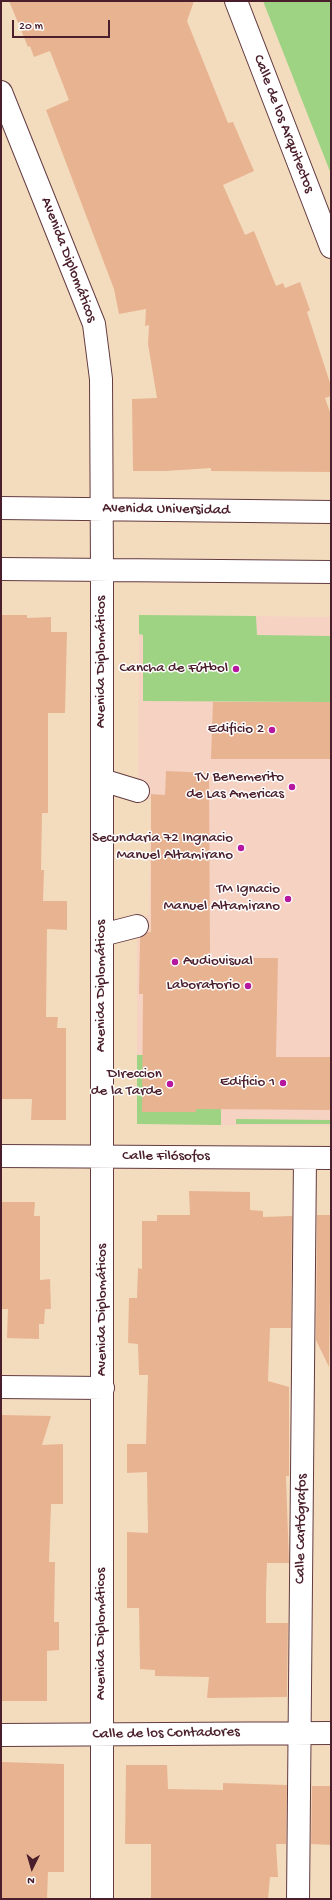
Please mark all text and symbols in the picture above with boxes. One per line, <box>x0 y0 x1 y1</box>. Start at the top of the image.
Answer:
scale bar <box>14 12 112 38</box>
text: 20 m <box>19 20 43 34</box>
street label: Calle de los Arquitectos <box>248 52 318 196</box>
street label: Avenida Diplomáticos <box>36 195 100 325</box>
street label: Avenida Universidad <box>102 500 230 520</box>
street label: Avenida Diplomáticos <box>93 596 111 728</box>
place label: Cancha de Fútbol <box>119 660 228 678</box>
marker: Cancha de Fútbol <box>231 664 241 674</box>
place label: Edificio 2 <box>208 721 264 739</box>
marker: Edificio 2 <box>267 725 277 735</box>
place label: TV Benemerito de Las Americas <box>186 769 284 804</box>
marker: TV Benemerito de Las Americas <box>287 782 297 792</box>
place label: Secundaria 72 Ingnacio Manuel Altamirano <box>92 830 233 865</box>
marker: Secundaria 72 Ingnacio Manuel Altamirano <box>236 843 246 853</box>
place label: TM Ignacio Manuel Altamirano <box>163 881 280 916</box>
marker: TM Ignacio Manuel Altamirano <box>283 894 293 904</box>
street label: Avenida Diplomáticos <box>93 920 111 1052</box>
place label: Audiovisual <box>183 953 253 971</box>
marker: Audiovisual <box>170 957 180 967</box>
place label: Laboratorio <box>167 977 240 995</box>
marker: Laboratorio <box>243 981 253 991</box>
place label: DIreccion de la Tarde <box>91 1066 162 1101</box>
place label: Edificio 1 <box>220 1074 275 1092</box>
marker: Edificio 1 <box>278 1078 288 1088</box>
marker: DIreccion de la Tarde <box>165 1079 175 1089</box>
street label: Calle Filósofos <box>122 1148 210 1166</box>
street label: Avenida Diplomáticos <box>94 1244 112 1376</box>
street label: Calle Cartógrafos <box>292 1474 312 1584</box>
street label: Avenida Diplomáticos <box>93 1568 111 1700</box>
street label: Calle de los Contadores <box>92 1724 240 1744</box>
north arrow <box>12 1848 52 1888</box>
text: N <box>27 1874 35 1886</box>

